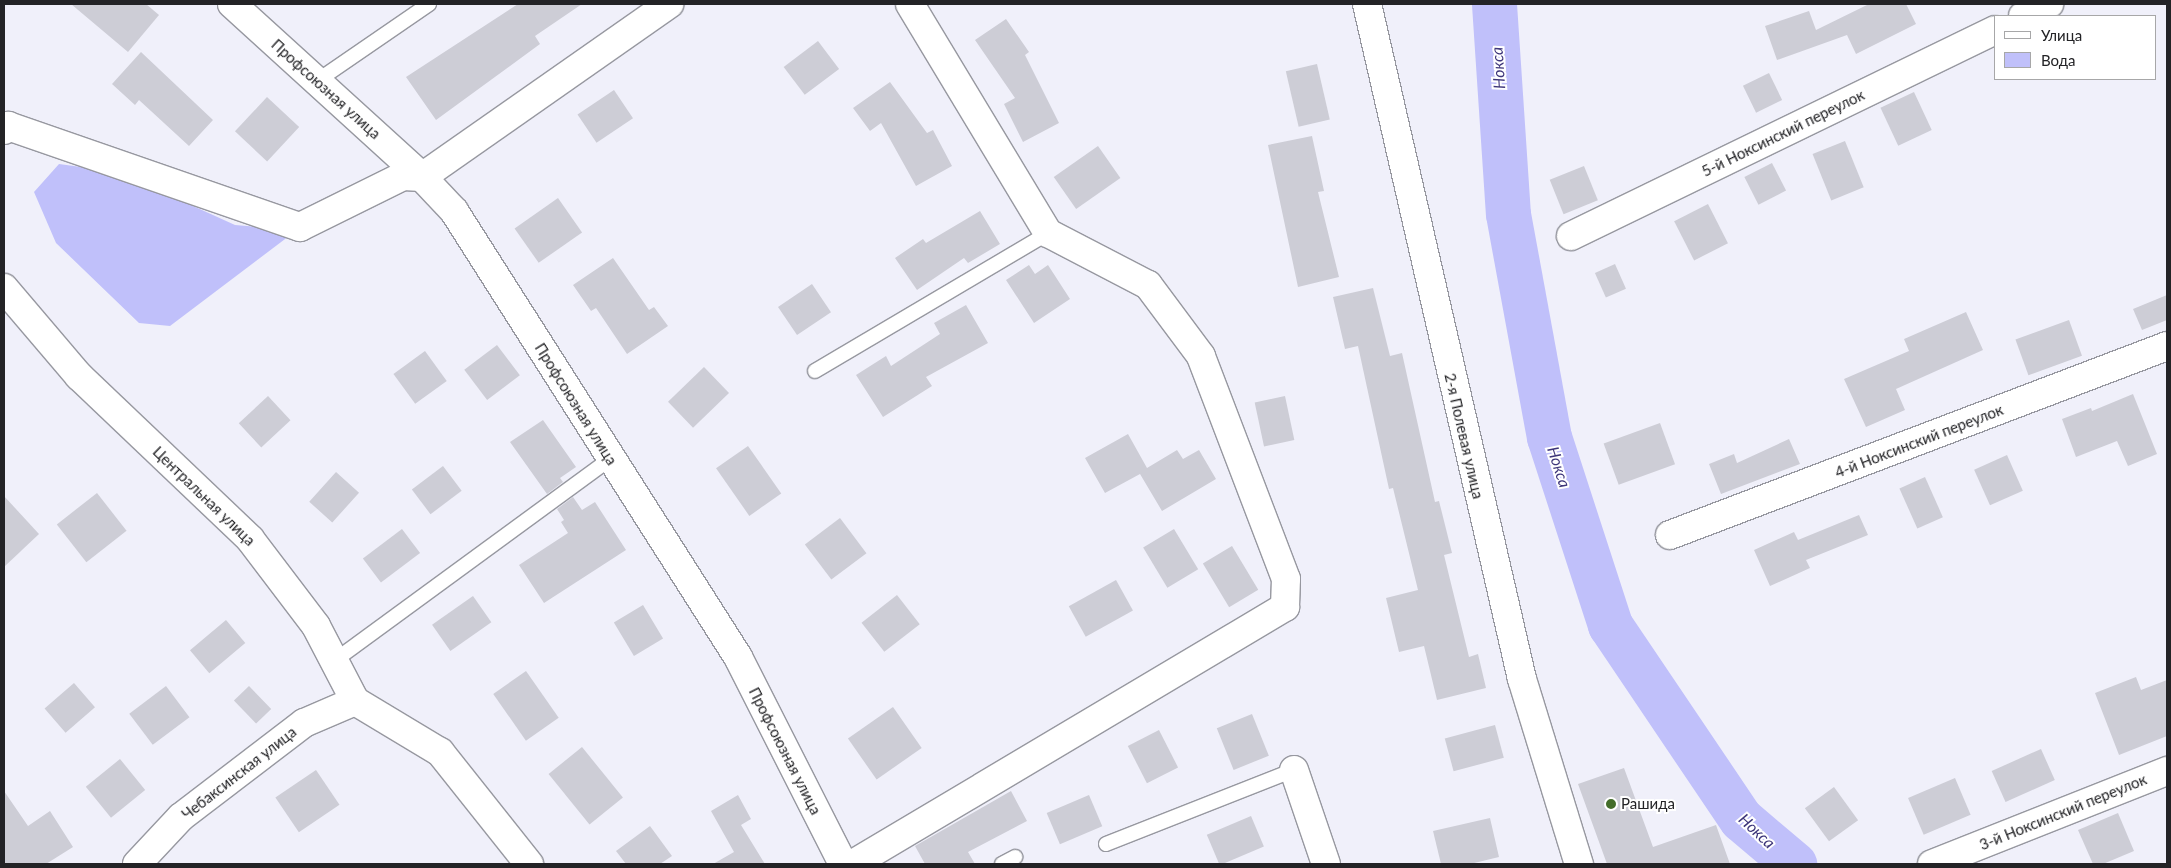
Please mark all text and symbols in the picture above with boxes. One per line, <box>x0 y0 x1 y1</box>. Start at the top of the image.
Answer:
legend <box>1994 15 2156 80</box>
text: Улица <box>2041 26 2082 44</box>
street label: Профсоюзная улица <box>268 35 384 143</box>
water label: Нокса <box>1487 46 1509 90</box>
text: Вода <box>2041 51 2076 69</box>
street label: 5-й Ноксинский переулок <box>1699 86 1867 180</box>
street label: Профсоюзная улица <box>531 340 621 468</box>
street label: 2-я Полевая улица <box>1441 371 1487 501</box>
street label: 4-й Ноксинский переулок <box>1832 401 2006 481</box>
street label: Центральная улица <box>149 443 259 549</box>
water label: Нокса <box>1543 444 1575 490</box>
street label: Профсоюзная улица <box>745 684 825 818</box>
street label: Чебаксинская улица <box>178 723 300 823</box>
street label: 3-й Ноксинский переулок <box>1977 770 2149 854</box>
place label: Рашида <box>1621 795 1675 813</box>
marker: Рашида <box>1605 798 1617 810</box>
water label: Нокса <box>1735 810 1779 852</box>

